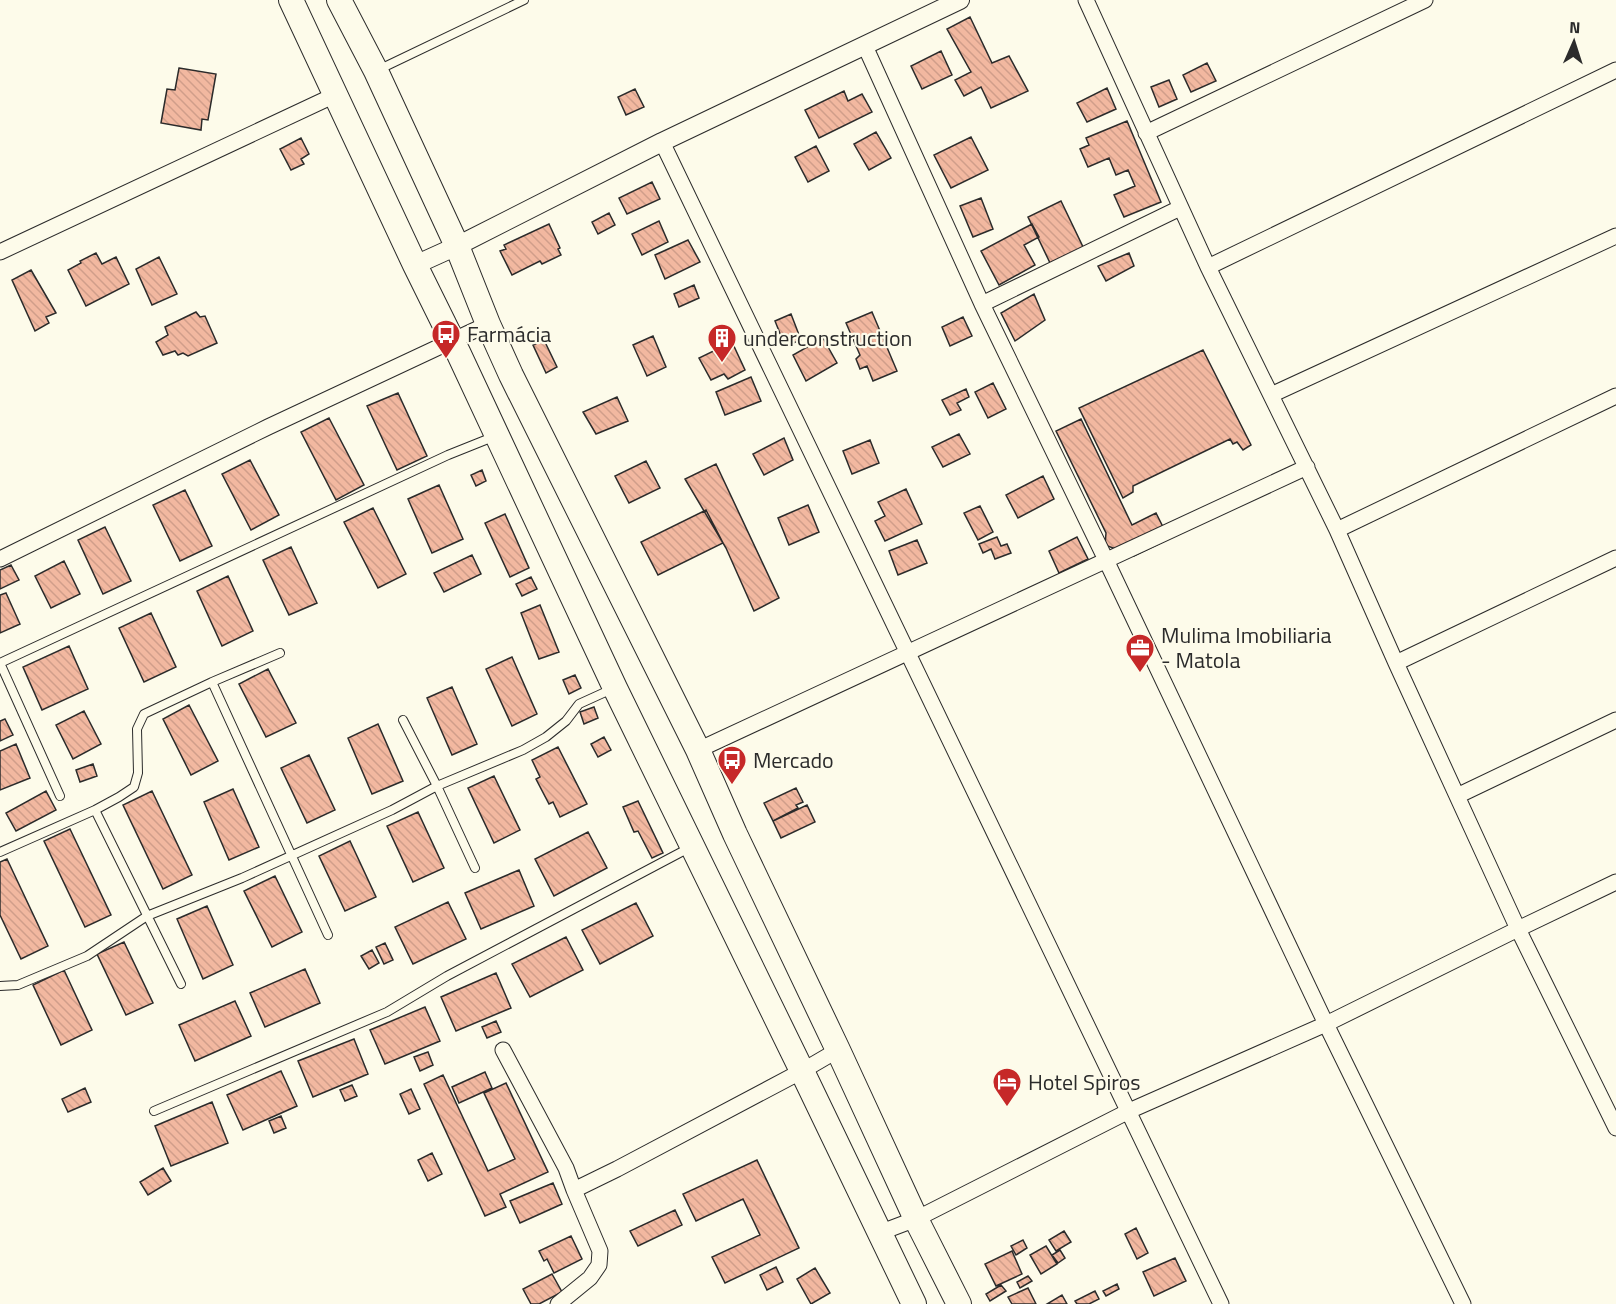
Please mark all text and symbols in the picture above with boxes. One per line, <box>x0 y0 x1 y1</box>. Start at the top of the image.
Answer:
north arrow <box>1544 12 1604 72</box>
text: N <box>1569 15 1581 39</box>
place label: Farmácia <box>467 317 551 351</box>
bus stop icon: Farmácia <box>430 318 462 360</box>
place label: underconstruction <box>743 321 912 355</box>
building icon: underconstruction <box>706 322 738 364</box>
place label: Mulima Imobiliaria - Matola <box>1161 618 1332 677</box>
office icon: Mulima Imobiliaria - Matola <box>1124 632 1156 674</box>
place label: Mercado <box>753 743 834 777</box>
bus stop icon: Mercado <box>716 744 748 786</box>
place label: Hotel Spiros <box>1028 1065 1141 1099</box>
hotel icon: Hotel Spiros <box>991 1066 1023 1108</box>

